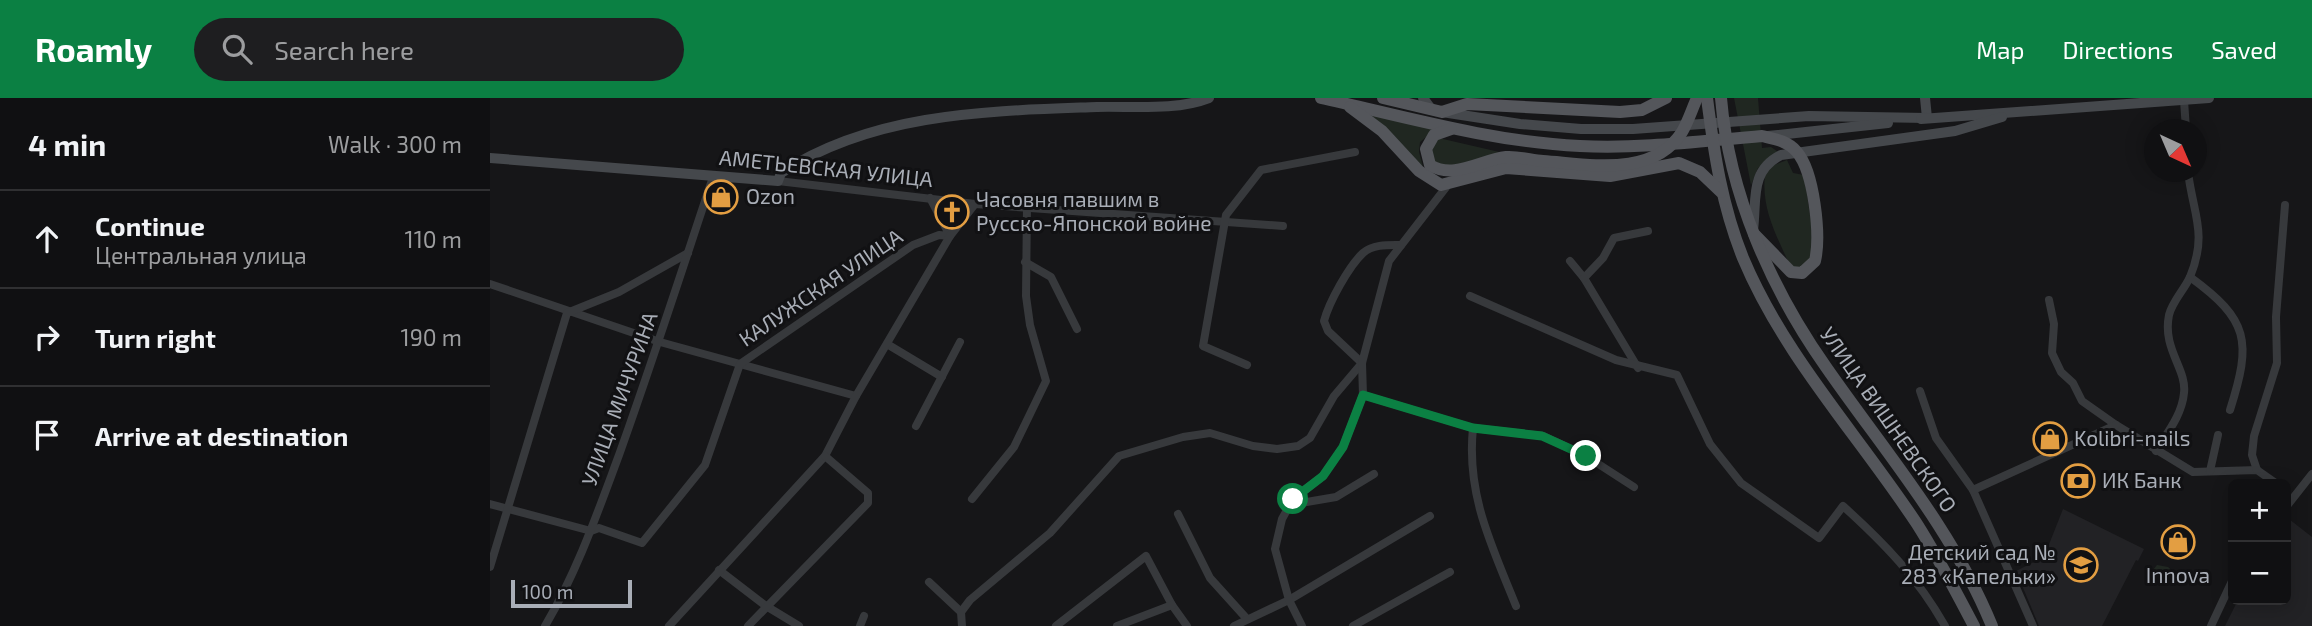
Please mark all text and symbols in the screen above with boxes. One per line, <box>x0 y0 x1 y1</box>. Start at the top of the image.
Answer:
search box <box>194 18 684 81</box>
text: Roamly <box>35 29 152 69</box>
icon: search <box>218 30 256 68</box>
text: Search here <box>274 34 414 65</box>
text: Map <box>1976 35 2024 64</box>
text: Directions <box>2062 35 2173 64</box>
text: Saved <box>2211 35 2277 64</box>
north arrow <box>2144 119 2207 182</box>
text: 4 min <box>28 126 106 162</box>
text: Walk · 300 m <box>328 130 462 158</box>
street label: АМЕТЬЕВСКАЯ УЛИЦА <box>718 144 934 191</box>
shop icon: Ozon <box>702 178 740 216</box>
place label: Ozon <box>746 183 795 208</box>
place label: Часовня павшим в Русско-Японской войне <box>976 186 1212 236</box>
church icon: Часовня павшим в Русско-Японской войне <box>933 193 971 231</box>
text: Continue <box>95 210 205 241</box>
icon: ahead <box>28 220 66 258</box>
street label: КАЛУЖСКАЯ УЛИЦА <box>734 223 907 351</box>
text: 110 m <box>405 225 462 253</box>
text: Центральная улица <box>95 241 307 269</box>
street label: УЛИЦА МИЧУРИНА <box>576 308 662 489</box>
icon: right <box>28 318 66 356</box>
text: Turn right <box>95 322 216 353</box>
street label: УЛИЦА ВИШНЕВСКОГО <box>1816 322 1963 516</box>
text: 190 m <box>401 323 462 351</box>
icon: arrive <box>28 416 66 454</box>
text: Arrive at destination <box>95 420 348 451</box>
shop icon: Kolibri-nails <box>2031 420 2069 458</box>
place label: Kolibri-nails <box>2074 425 2190 450</box>
route end <box>1570 440 1601 471</box>
bank icon: ИК Банк <box>2059 462 2097 500</box>
place label: ИК Банк <box>2102 467 2181 492</box>
map controls <box>2228 479 2291 605</box>
button: + <box>2228 479 2291 542</box>
route start <box>1277 483 1308 514</box>
shop icon: Innova <box>2159 523 2197 561</box>
place label: Детский сад № 283 «Капельки» <box>1901 539 2056 588</box>
button: − <box>2228 542 2291 605</box>
school or university icon: Детский сад № 283 «Капельки» <box>2062 546 2100 584</box>
place label: Innova <box>2146 562 2210 587</box>
scale bar <box>511 577 632 609</box>
text: 100 m <box>522 580 573 603</box>

